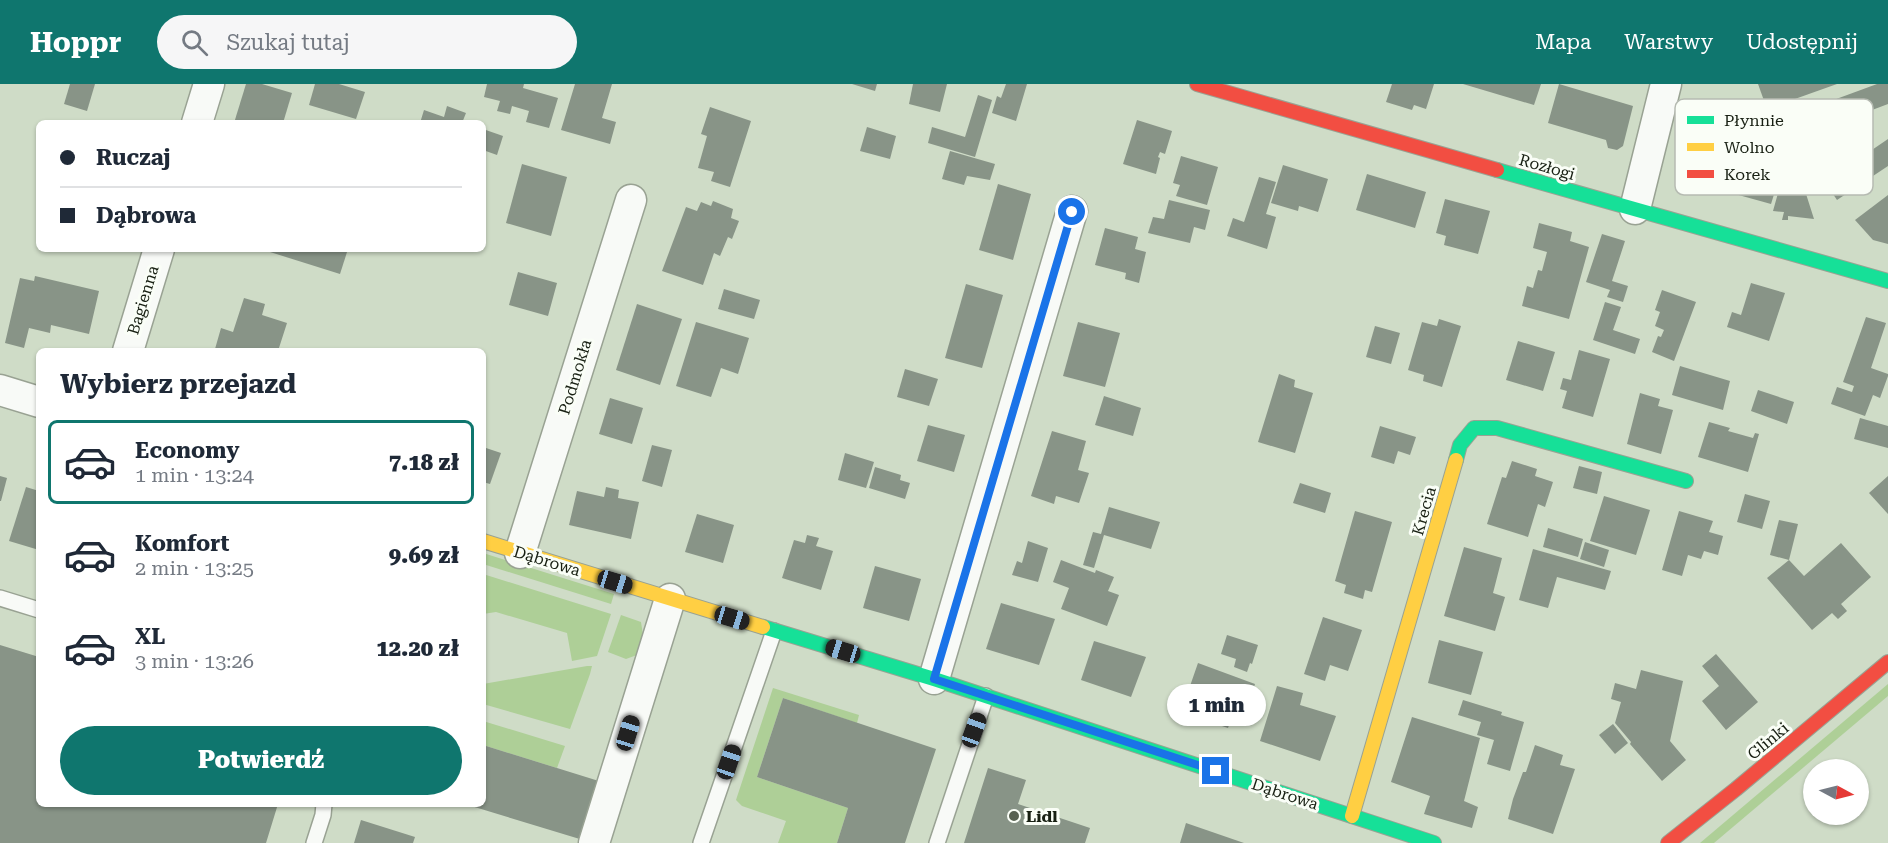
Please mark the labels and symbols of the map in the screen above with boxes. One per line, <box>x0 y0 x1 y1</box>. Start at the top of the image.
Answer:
legend <box>1675 99 1873 195</box>
text: Płynnie <box>1724 111 1784 130</box>
text: Wolno <box>1724 138 1775 157</box>
street label: Rozłogi <box>1517 150 1577 184</box>
text: Korek <box>1724 165 1770 184</box>
route start <box>1058 198 1085 225</box>
street label: Bagienna <box>123 263 163 337</box>
street label: Podmokła <box>555 337 596 417</box>
street label: Krecia <box>1408 484 1440 537</box>
street label: Dąbrowa <box>511 542 583 580</box>
car <box>595 568 635 596</box>
car <box>712 604 752 632</box>
car <box>823 637 863 665</box>
callout: 1 min <box>1166 684 1266 726</box>
car <box>959 710 989 750</box>
car <box>614 713 642 753</box>
street label: Glinki <box>1744 718 1792 764</box>
car <box>715 742 743 782</box>
route end <box>1202 757 1229 784</box>
north arrow <box>1803 759 1869 825</box>
street label: Dąbrowa <box>1249 774 1321 814</box>
place label: Lidl <box>1026 807 1058 826</box>
marker: Lidl <box>1007 809 1021 823</box>

